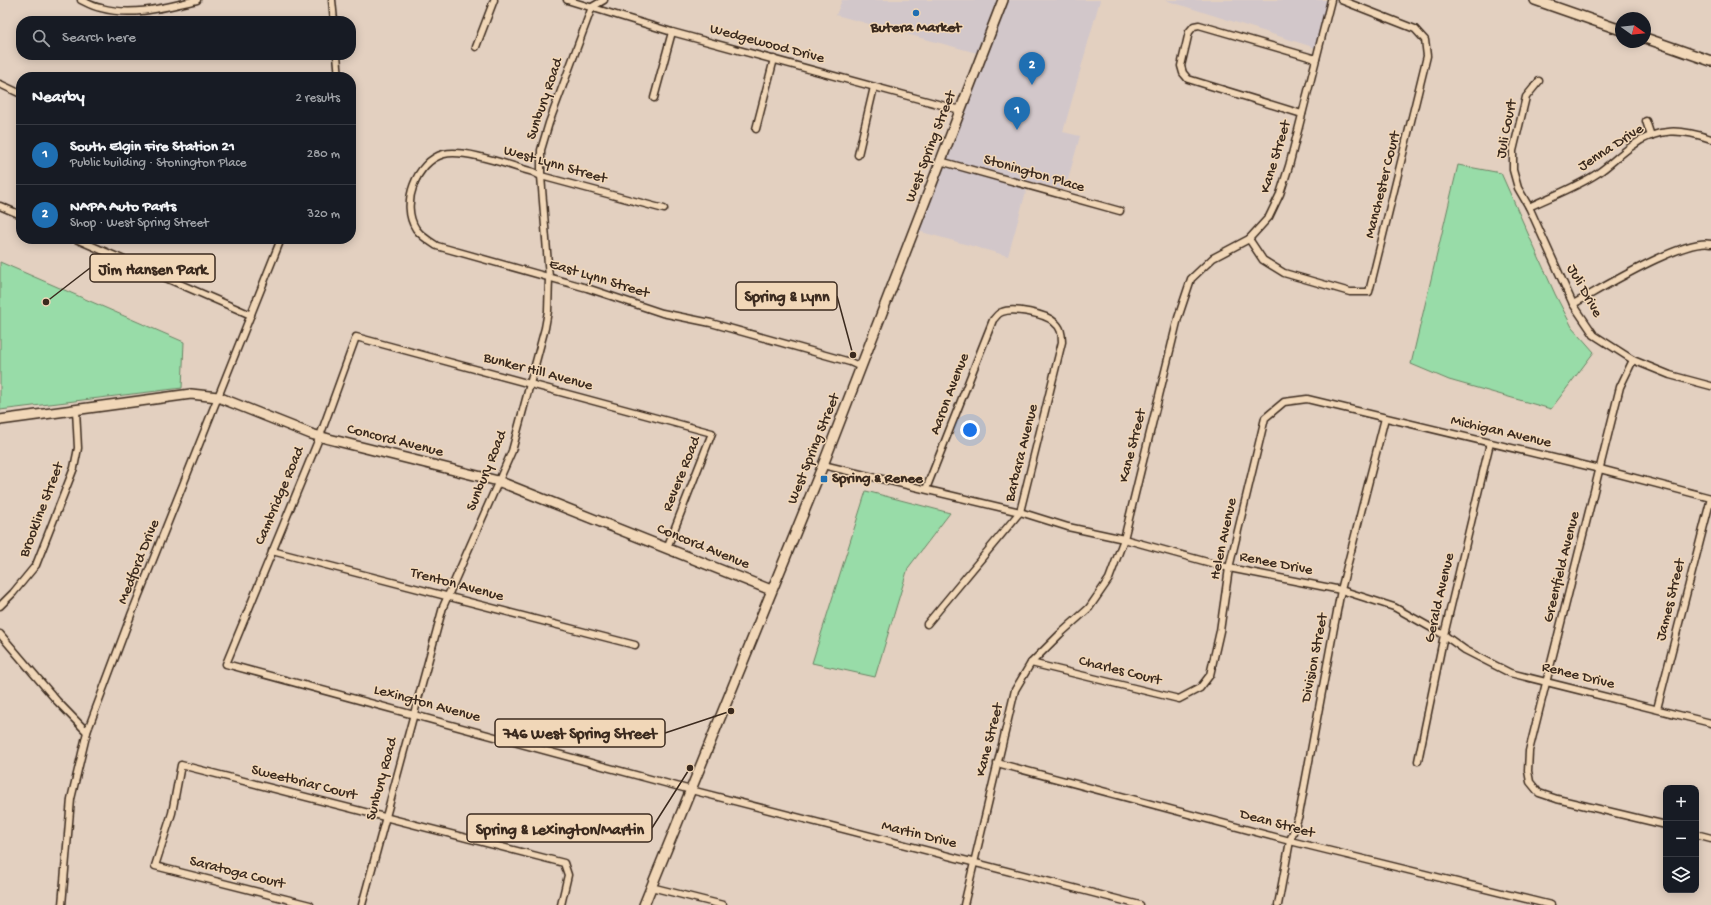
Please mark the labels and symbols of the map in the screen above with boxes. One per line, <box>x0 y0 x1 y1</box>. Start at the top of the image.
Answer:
marker: Butera Market <box>911 8 921 18</box>
north arrow <box>1615 12 1651 48</box>
place label: Butera Market <box>870 19 963 37</box>
street label: Wedgewood Drive <box>708 20 826 68</box>
pin: 2 <box>1019 52 1045 85</box>
street label: Sunbury Road <box>523 55 568 142</box>
street label: West Spring Street <box>901 87 961 205</box>
street label: Juli Court <box>1492 96 1522 160</box>
pin: 1 <box>1004 97 1030 130</box>
street label: Kane Street <box>1256 117 1296 196</box>
street label: Jenna Drive <box>1575 120 1647 176</box>
street label: Manchester Court <box>1361 128 1405 240</box>
street label: West Lynn Street <box>501 142 610 189</box>
street label: Stonington Place <box>981 151 1087 197</box>
callout: Jim Hansen Park <box>90 254 215 282</box>
street label: East Lynn Street <box>547 255 653 303</box>
street label: Juli Drive <box>1562 261 1606 321</box>
text: Jim Hansen Park <box>98 262 209 281</box>
callout: Spring & Lynn <box>736 282 837 310</box>
text: Spring & Lynn <box>744 289 830 308</box>
street label: Bunker Hill Avenue <box>481 349 595 395</box>
street label: Aaron Avenue <box>926 350 974 437</box>
street label: West Spring Street <box>784 389 845 507</box>
street label: Barbara Avenue <box>1001 402 1043 505</box>
street label: Kane Street <box>1115 406 1151 485</box>
street label: Michigan Avenue <box>1449 412 1553 452</box>
street label: Concord Avenue <box>345 420 445 462</box>
your location <box>960 420 980 440</box>
street label: Sunbury Road <box>463 427 512 514</box>
street label: Revere Road <box>659 433 706 514</box>
street label: Cambridge Road <box>251 443 309 548</box>
street label: Brookline Street <box>15 458 69 561</box>
place label: Spring & Renee <box>832 470 924 488</box>
marker: Spring & Renee <box>819 474 829 484</box>
street label: Helen Avenue <box>1207 496 1241 582</box>
street label: Greenfield Avenue <box>1540 509 1585 624</box>
street label: Medford Drive <box>114 517 164 607</box>
street label: Concord Avenue <box>654 520 752 574</box>
street label: Renee Drive <box>1238 548 1315 580</box>
street label: Gerald Avenue <box>1421 551 1459 645</box>
street label: James Street <box>1652 555 1690 643</box>
street label: Trenton Avenue <box>408 564 506 606</box>
street label: Division Street <box>1297 610 1333 705</box>
street label: Charles Court <box>1077 652 1165 690</box>
street label: Renee Drive <box>1540 658 1617 694</box>
street label: Lexington Avenue <box>372 681 483 727</box>
street label: Kane Street <box>972 700 1008 779</box>
callout: 746 West Spring Street <box>495 719 665 747</box>
text: 746 West Spring Street <box>502 726 658 745</box>
street label: Sunbury Road <box>362 734 402 822</box>
street label: Sweetbriar Court <box>249 761 361 805</box>
street label: Dean Street <box>1237 805 1318 843</box>
callout: Spring & Lexington/Martin <box>467 814 652 842</box>
street label: Martin Drive <box>880 817 959 853</box>
text: Spring & Lexington/Martin <box>476 822 645 841</box>
street label: Saratoga Court <box>187 852 288 894</box>

